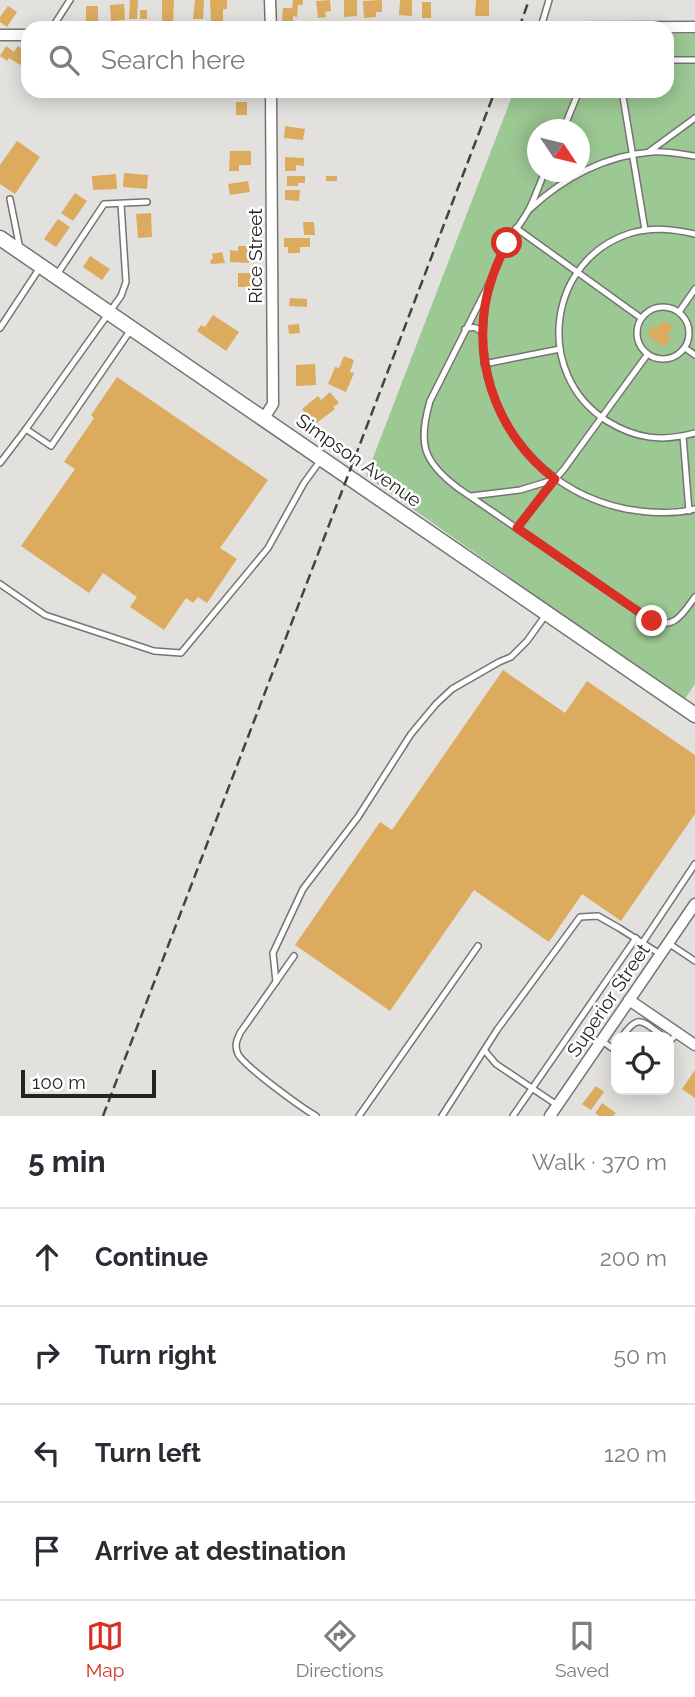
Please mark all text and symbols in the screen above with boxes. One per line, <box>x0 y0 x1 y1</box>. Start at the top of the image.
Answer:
search box <box>21 21 674 98</box>
icon: search <box>45 41 83 79</box>
text: Search here <box>101 45 245 75</box>
north arrow <box>527 119 590 182</box>
street label: Rice Street <box>244 208 266 304</box>
route start <box>491 227 522 258</box>
street label: Simpson Avenue <box>292 409 426 511</box>
route end <box>636 605 667 636</box>
street label: Superior Street <box>562 939 654 1061</box>
map controls <box>611 1032 674 1095</box>
button: locate <box>611 1032 674 1095</box>
scale bar <box>21 1067 156 1099</box>
text: 100 m <box>32 1071 86 1093</box>
text: 5 min <box>28 1144 106 1179</box>
text: Walk · 370 m <box>532 1148 667 1175</box>
icon: ahead <box>28 1238 66 1276</box>
text: Continue <box>95 1242 208 1272</box>
text: 200 m <box>600 1244 667 1271</box>
icon: right <box>28 1336 66 1374</box>
text: Turn right <box>95 1340 216 1370</box>
text: 50 m <box>613 1342 667 1369</box>
icon: left <box>28 1434 66 1472</box>
text: Turn left <box>95 1438 201 1468</box>
text: 120 m <box>604 1440 667 1467</box>
icon: arrive <box>28 1532 66 1570</box>
text: Arrive at destination <box>95 1536 346 1566</box>
tab: Map <box>86 1617 124 1681</box>
tab: Directions <box>296 1617 384 1681</box>
tab: Saved <box>555 1617 609 1681</box>

